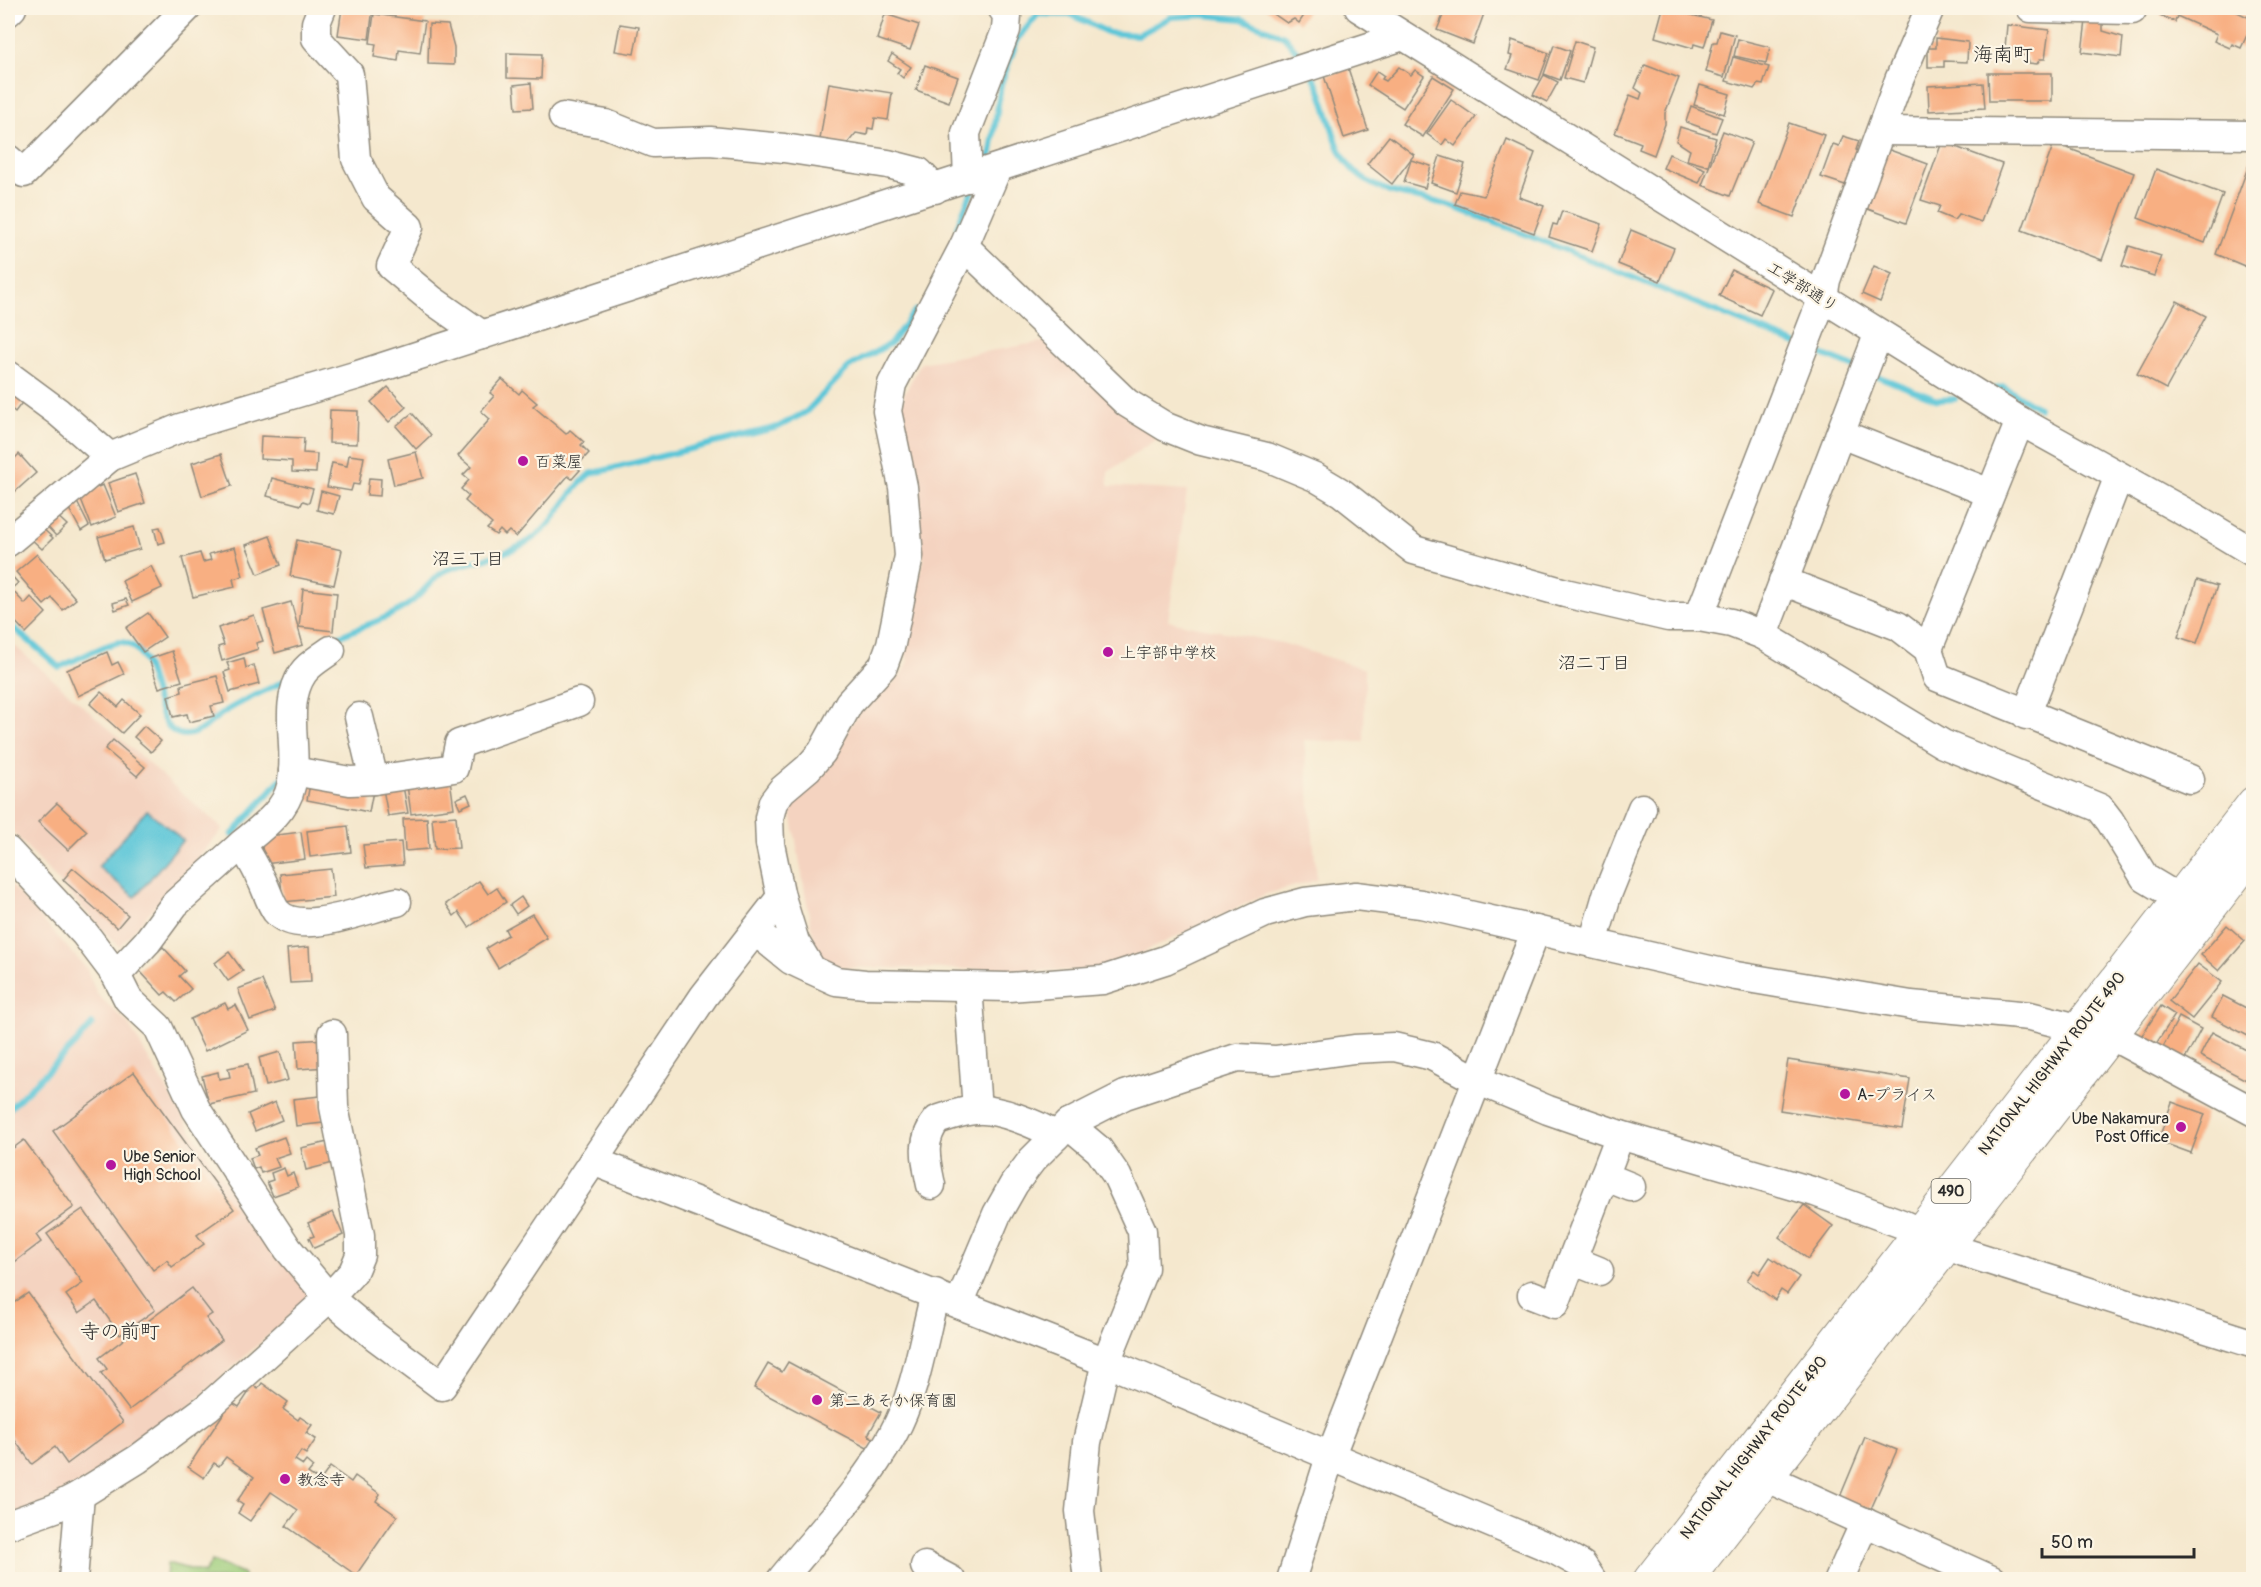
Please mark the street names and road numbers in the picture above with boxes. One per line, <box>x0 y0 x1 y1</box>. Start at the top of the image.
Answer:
street label: 工学部通り <box>1763 257 1842 317</box>
street label: NATIONAL HIGHWAY ROUTE 490 <box>1974 968 2130 1159</box>
road number: 490 <box>1932 1179 1970 1203</box>
street label: NATIONAL HIGHWAY ROUTE 490 <box>1676 1352 1832 1543</box>

